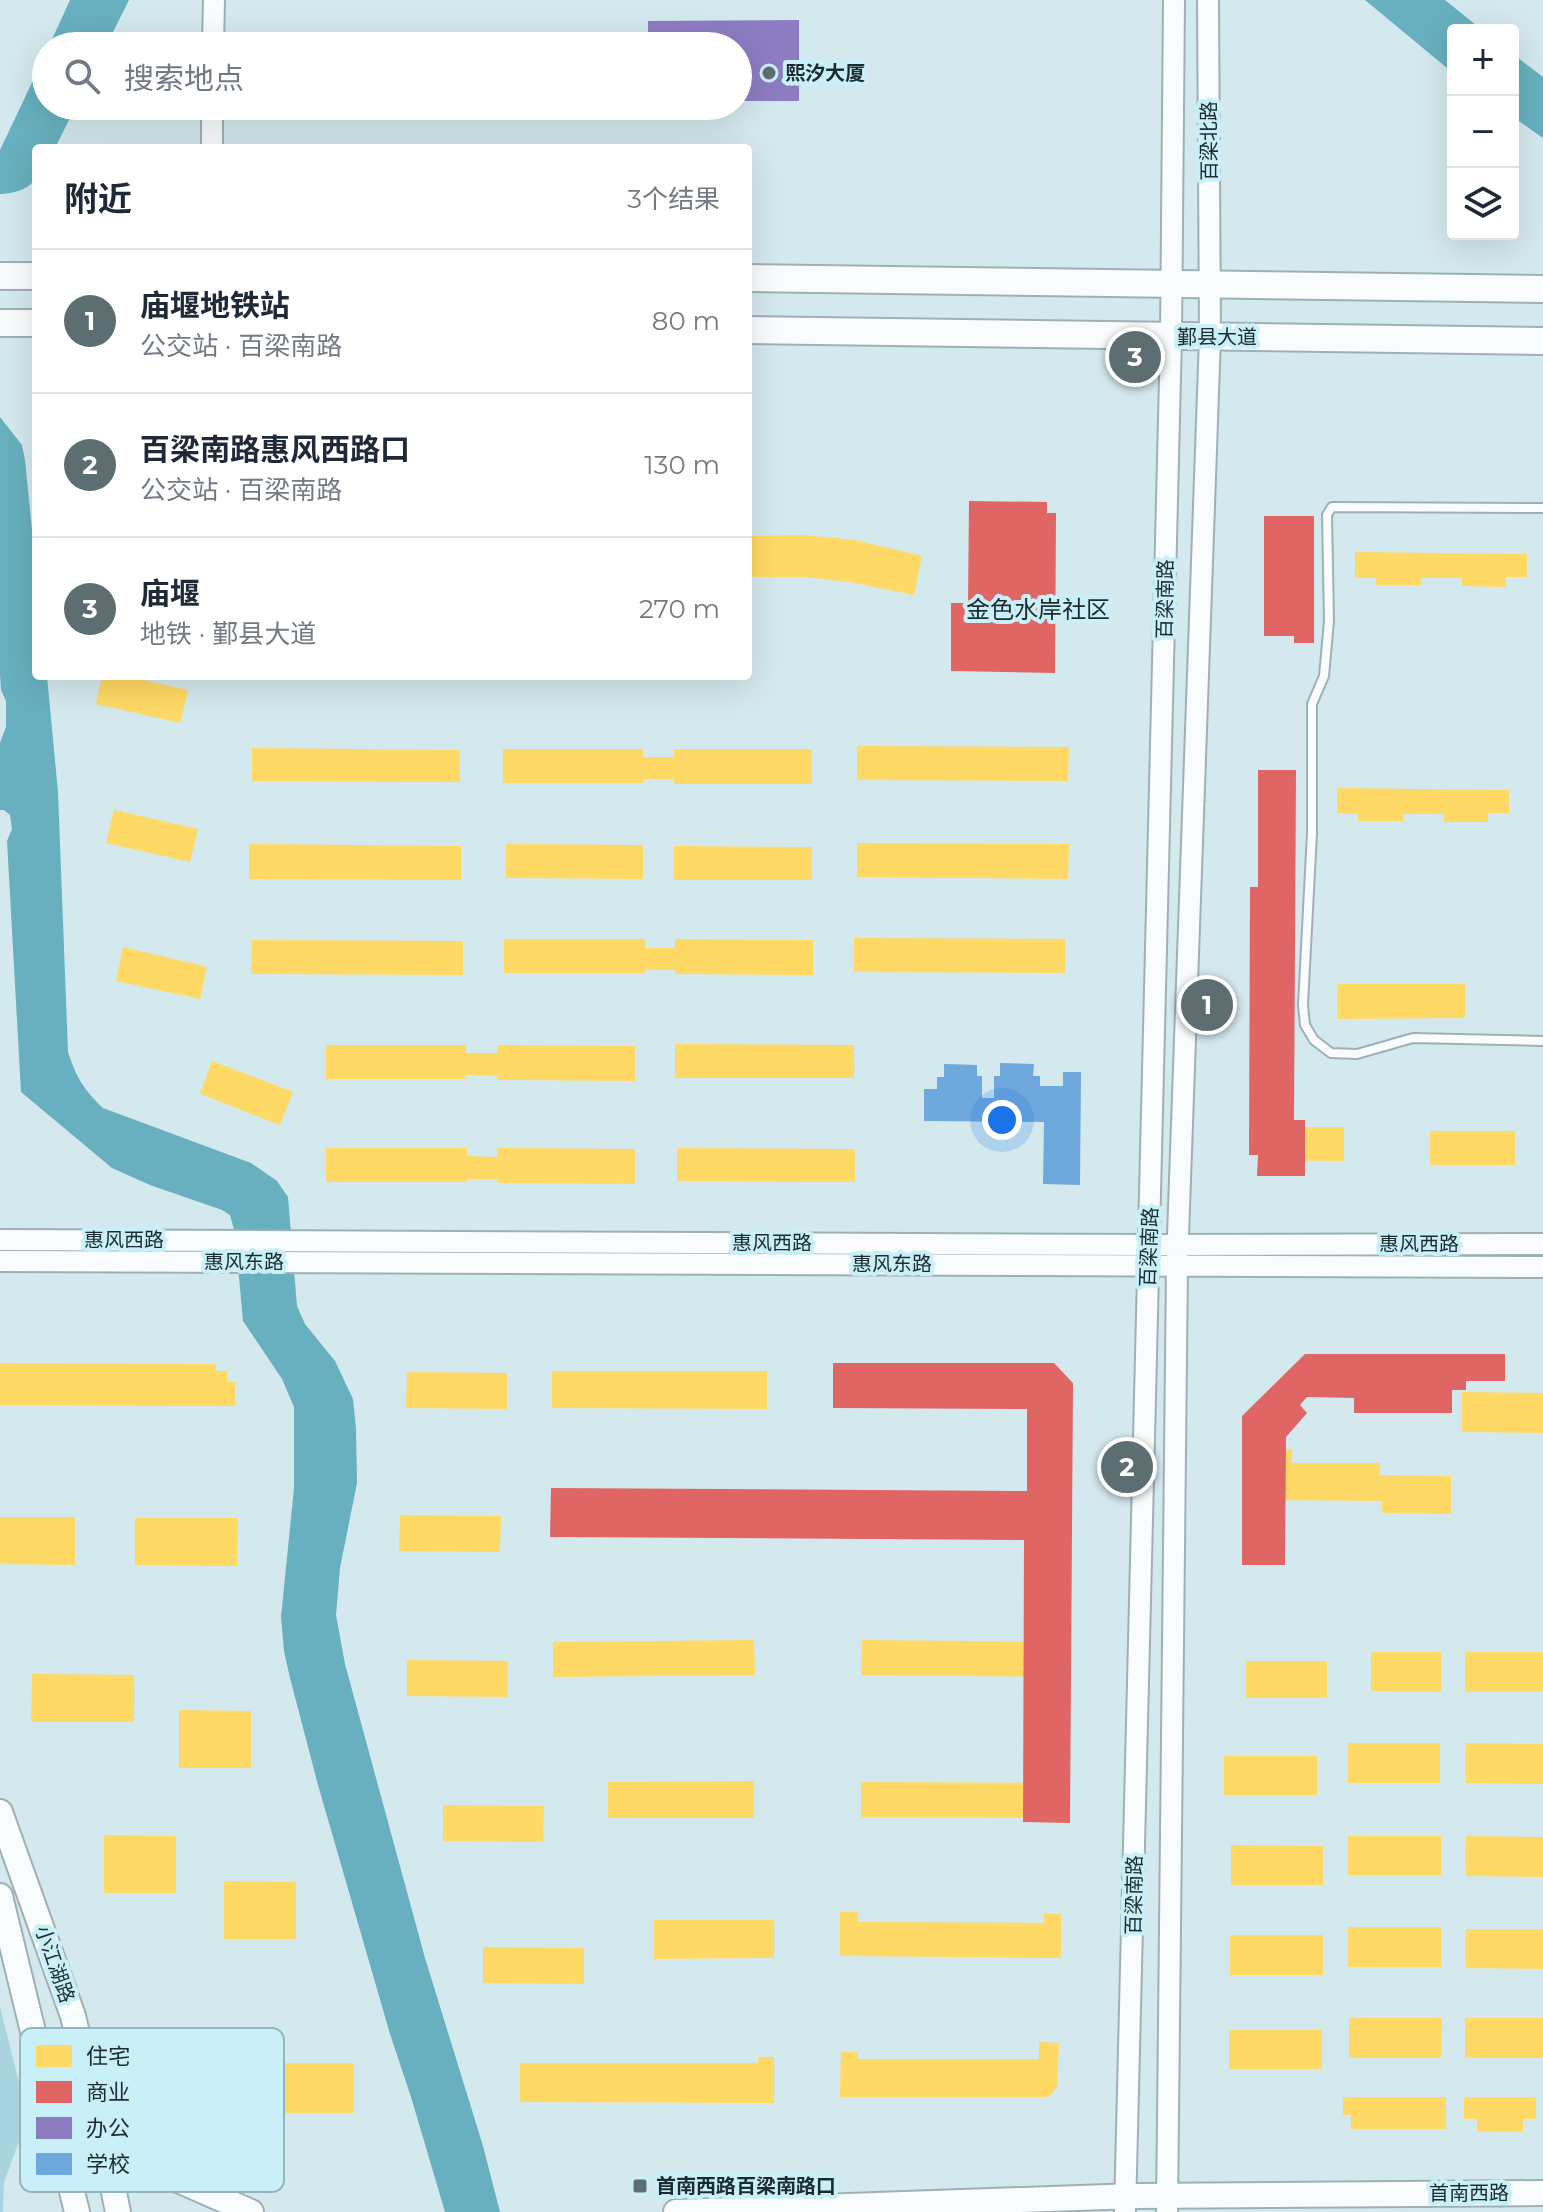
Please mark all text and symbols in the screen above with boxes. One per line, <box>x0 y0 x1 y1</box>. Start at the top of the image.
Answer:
map controls <box>1447 24 1519 240</box>
button: + <box>1447 24 1519 96</box>
search box <box>32 32 752 120</box>
icon: search <box>60 54 104 98</box>
text: 搜索地点 <box>124 60 244 97</box>
place label: 熙汐大厦 <box>785 61 865 85</box>
marker: 熙汐大厦 <box>760 64 778 82</box>
button: − <box>1447 96 1519 168</box>
street label: 百梁北路 <box>1197 101 1221 181</box>
button: layers <box>1447 168 1519 240</box>
text: 附近 <box>64 178 132 220</box>
text: 3个结果 <box>627 183 720 215</box>
text: 庙堰地铁站 <box>140 287 290 324</box>
text: 1 <box>85 305 95 337</box>
text: 80 m <box>652 305 720 337</box>
street label: 鄞县大道 <box>1177 325 1257 349</box>
pin: 3 <box>1109 327 1161 387</box>
text: 公交站 · 百梁南路 <box>140 330 342 362</box>
text: 百梁南路惠风西路口 <box>140 431 410 468</box>
text: 2 <box>82 449 98 481</box>
text: 130 m <box>644 449 720 481</box>
text: 公交站 · 百梁南路 <box>140 474 342 506</box>
street label: 百梁南路 <box>1152 559 1178 639</box>
text: 庙堰 <box>140 575 200 612</box>
text: 3 <box>82 593 98 625</box>
text: 270 m <box>639 593 720 625</box>
district label: 金色水岸社区 <box>966 595 1110 624</box>
text: 地铁 · 鄞县大道 <box>140 618 316 650</box>
pin: 1 <box>1181 975 1233 1035</box>
your location <box>982 1100 1022 1140</box>
street label: 百梁南路 <box>1136 1207 1162 1287</box>
street label: 惠风西路 <box>84 1228 164 1252</box>
street label: 惠风西路 <box>732 1231 812 1255</box>
street label: 惠风西路 <box>1379 1232 1459 1256</box>
street label: 惠风东路 <box>204 1250 284 1274</box>
street label: 惠风东路 <box>852 1252 932 1276</box>
pin: 2 <box>1101 1437 1153 1497</box>
street label: 百梁南路 <box>1121 1855 1147 1935</box>
street label: 小江湖路 <box>31 1922 79 2006</box>
legend <box>20 2028 284 2192</box>
text: 住宅 <box>86 2043 130 2070</box>
text: 商业 <box>86 2079 130 2106</box>
text: 办公 <box>86 2115 130 2142</box>
text: 学校 <box>86 2151 130 2178</box>
place label: 首南西路百梁南路口 <box>656 2174 836 2198</box>
marker: 首南西路百梁南路口 <box>631 2177 649 2195</box>
street label: 首南西路 <box>1429 2181 1509 2205</box>

